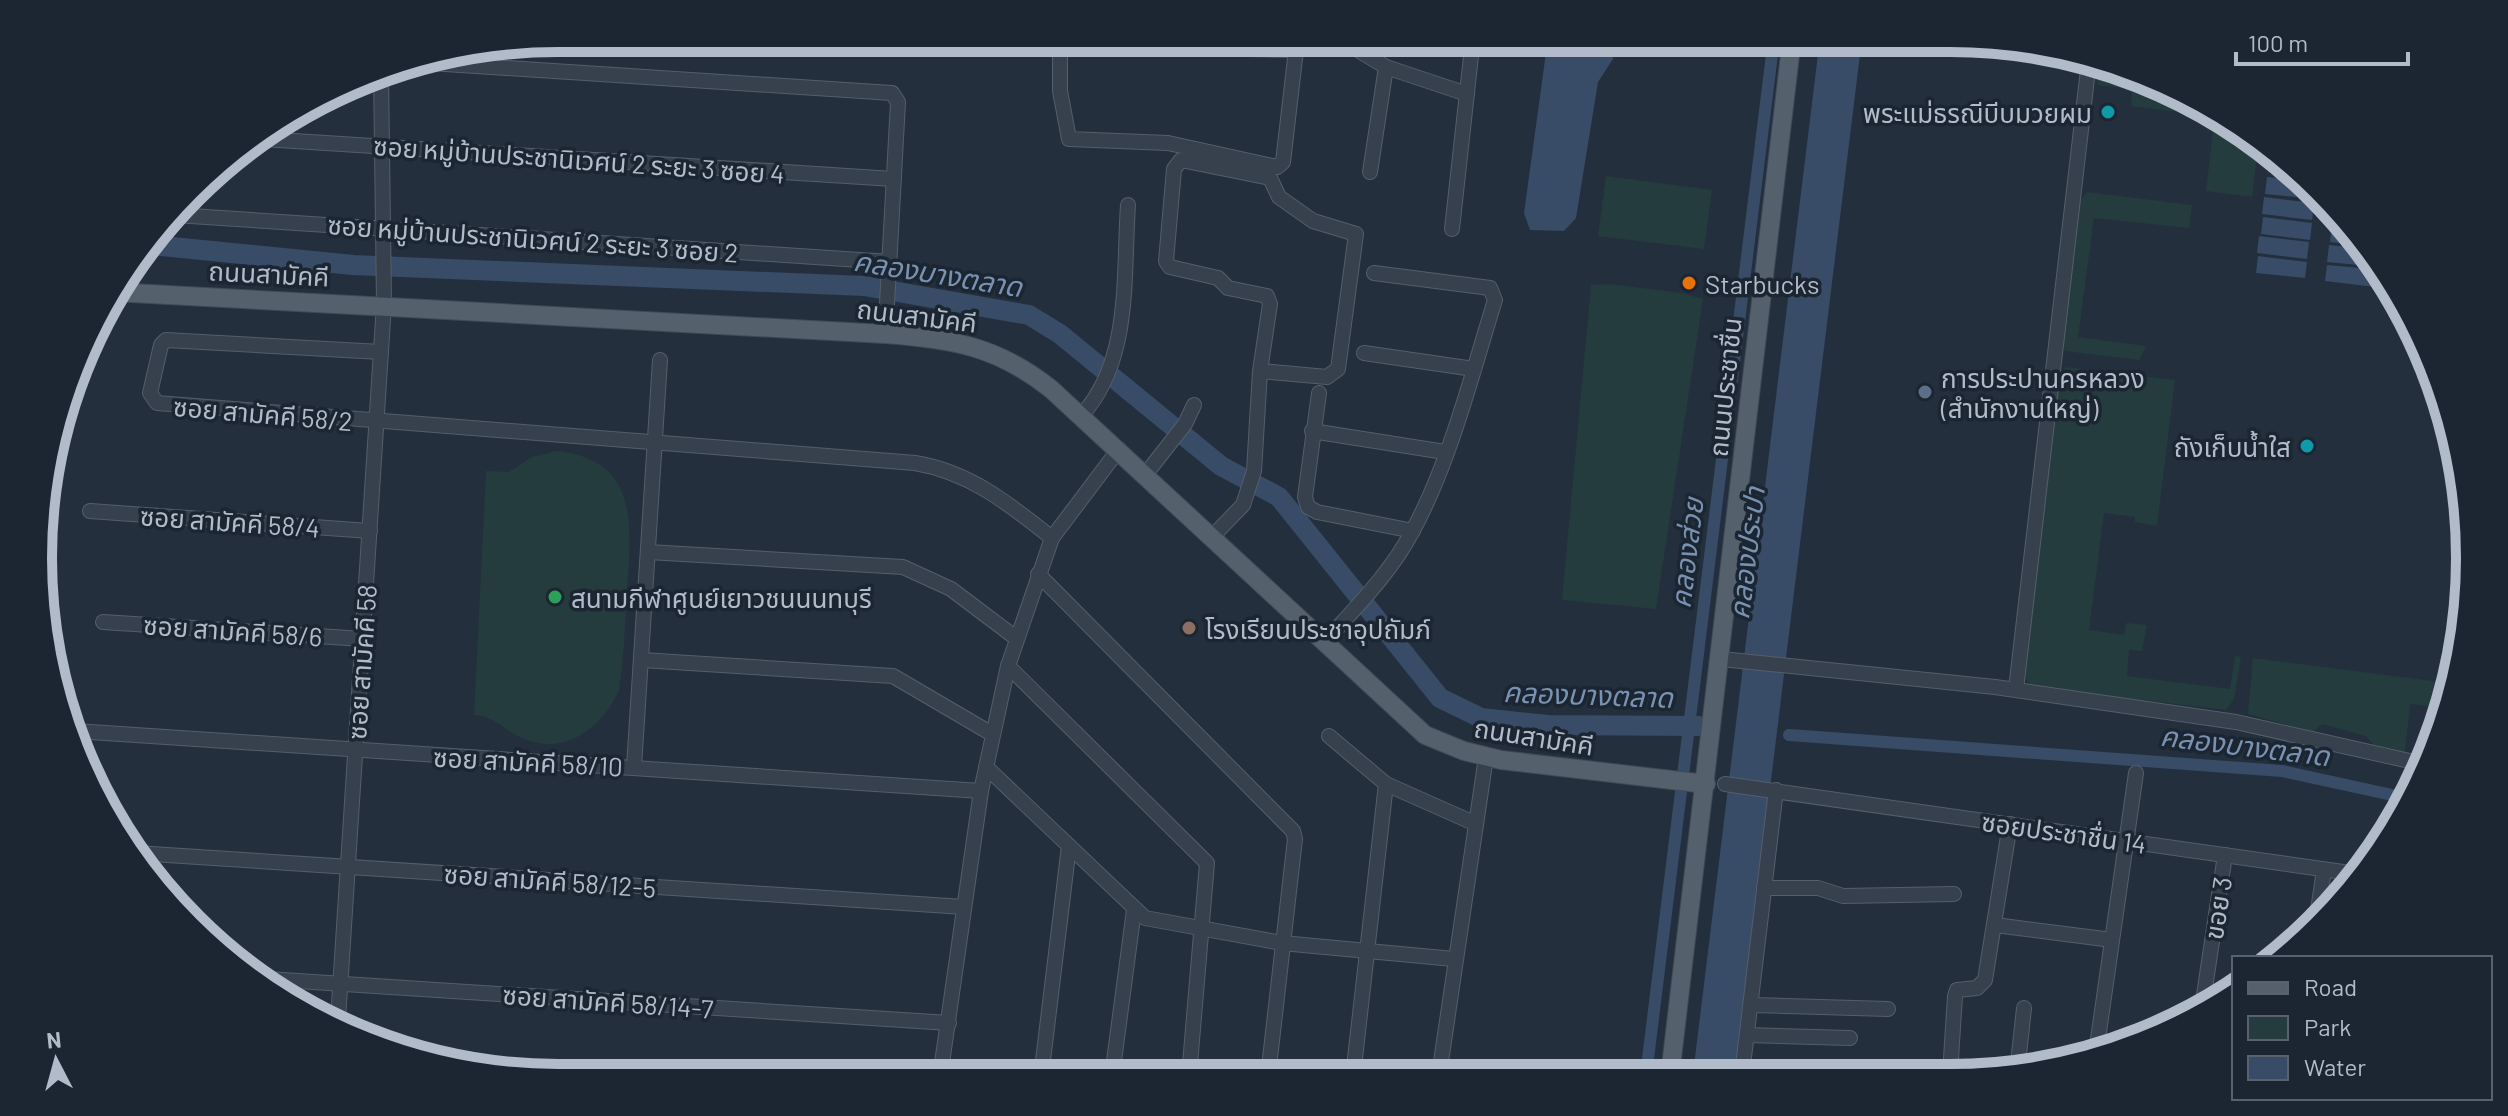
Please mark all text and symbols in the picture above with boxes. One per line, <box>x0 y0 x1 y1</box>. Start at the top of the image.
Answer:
scale bar <box>2236 16 2408 66</box>
text: 100 m <box>2248 28 2308 57</box>
place label: พระแม่ธรณีบีบมวยผม <box>1863 97 2092 128</box>
marker: พระแม่ธรณีบีบมวยผม <box>2099 103 2117 121</box>
street label: ซอย หมู่บ้านประชานิเวศน์ 2 ระยะ 3 ซอย 4 <box>372 129 786 191</box>
street label: ซอย หมู่บ้านประชานิเวศน์ 2 ระยะ 3 ซอย 2 <box>326 208 739 270</box>
water label: คลองบางตลาด <box>851 243 1025 303</box>
street label: ถนนสามัคคี <box>208 254 330 292</box>
place label: Starbucks <box>1705 268 1819 299</box>
marker: Starbucks <box>1680 274 1698 292</box>
street label: ถนนสามัคคี <box>855 292 979 338</box>
street label: ถนนประชาชื่น <box>1700 316 1747 458</box>
place label: การประปานครหลวง (สำนักงานใหญ่) <box>1940 362 2145 423</box>
marker: การประปานครหลวง (สำนักงานใหญ่) <box>1916 383 1934 401</box>
street label: ซอย สามัคคี 58/2 <box>172 390 354 436</box>
place label: ถังเก็บน้ำใส <box>2174 430 2291 462</box>
marker: ถังเก็บน้ำใส <box>2298 437 2316 455</box>
water label: คลองประปา <box>1721 483 1771 621</box>
water label: คลองส่วย <box>1662 494 1710 610</box>
street label: ซอย สามัคคี 58/4 <box>139 499 321 543</box>
place label: สนามกีฬาศูนย์เยาวชนนนทบุรี <box>571 582 872 615</box>
street label: ซอย สามัคคี 58 <box>340 583 382 741</box>
marker: สนามกีฬาศูนย์เยาวชนนนทบุรี <box>546 588 564 606</box>
street label: ซอย สามัคคี 58/6 <box>143 608 323 652</box>
place label: โรงเรียนประชาอุปถัมภ์ <box>1205 613 1431 646</box>
marker: โรงเรียนประชาอุปถัมภ์ <box>1180 619 1198 637</box>
water label: คลองบางตลาด <box>1502 674 1674 714</box>
street label: ถนนสามัคคี <box>1472 711 1596 761</box>
water label: คลองบางตลาด <box>2159 718 2332 772</box>
street label: ซอย สามัคคี 58/10 <box>432 741 624 781</box>
street label: ซอยประชาชื่น 14 <box>1980 804 2148 859</box>
street label: ซอย สามัคคี 58/12-5 <box>443 857 657 903</box>
street label: ขอย 3 <box>2197 874 2237 942</box>
legend <box>2232 956 2492 1100</box>
text: Road <box>2304 972 2357 1001</box>
street label: ซอย สามัคคี 58/14-7 <box>502 978 714 1024</box>
text: Park <box>2304 1012 2351 1041</box>
north arrow <box>16 1020 96 1100</box>
text: N <box>45 1025 62 1053</box>
text: Water <box>2304 1052 2366 1081</box>

